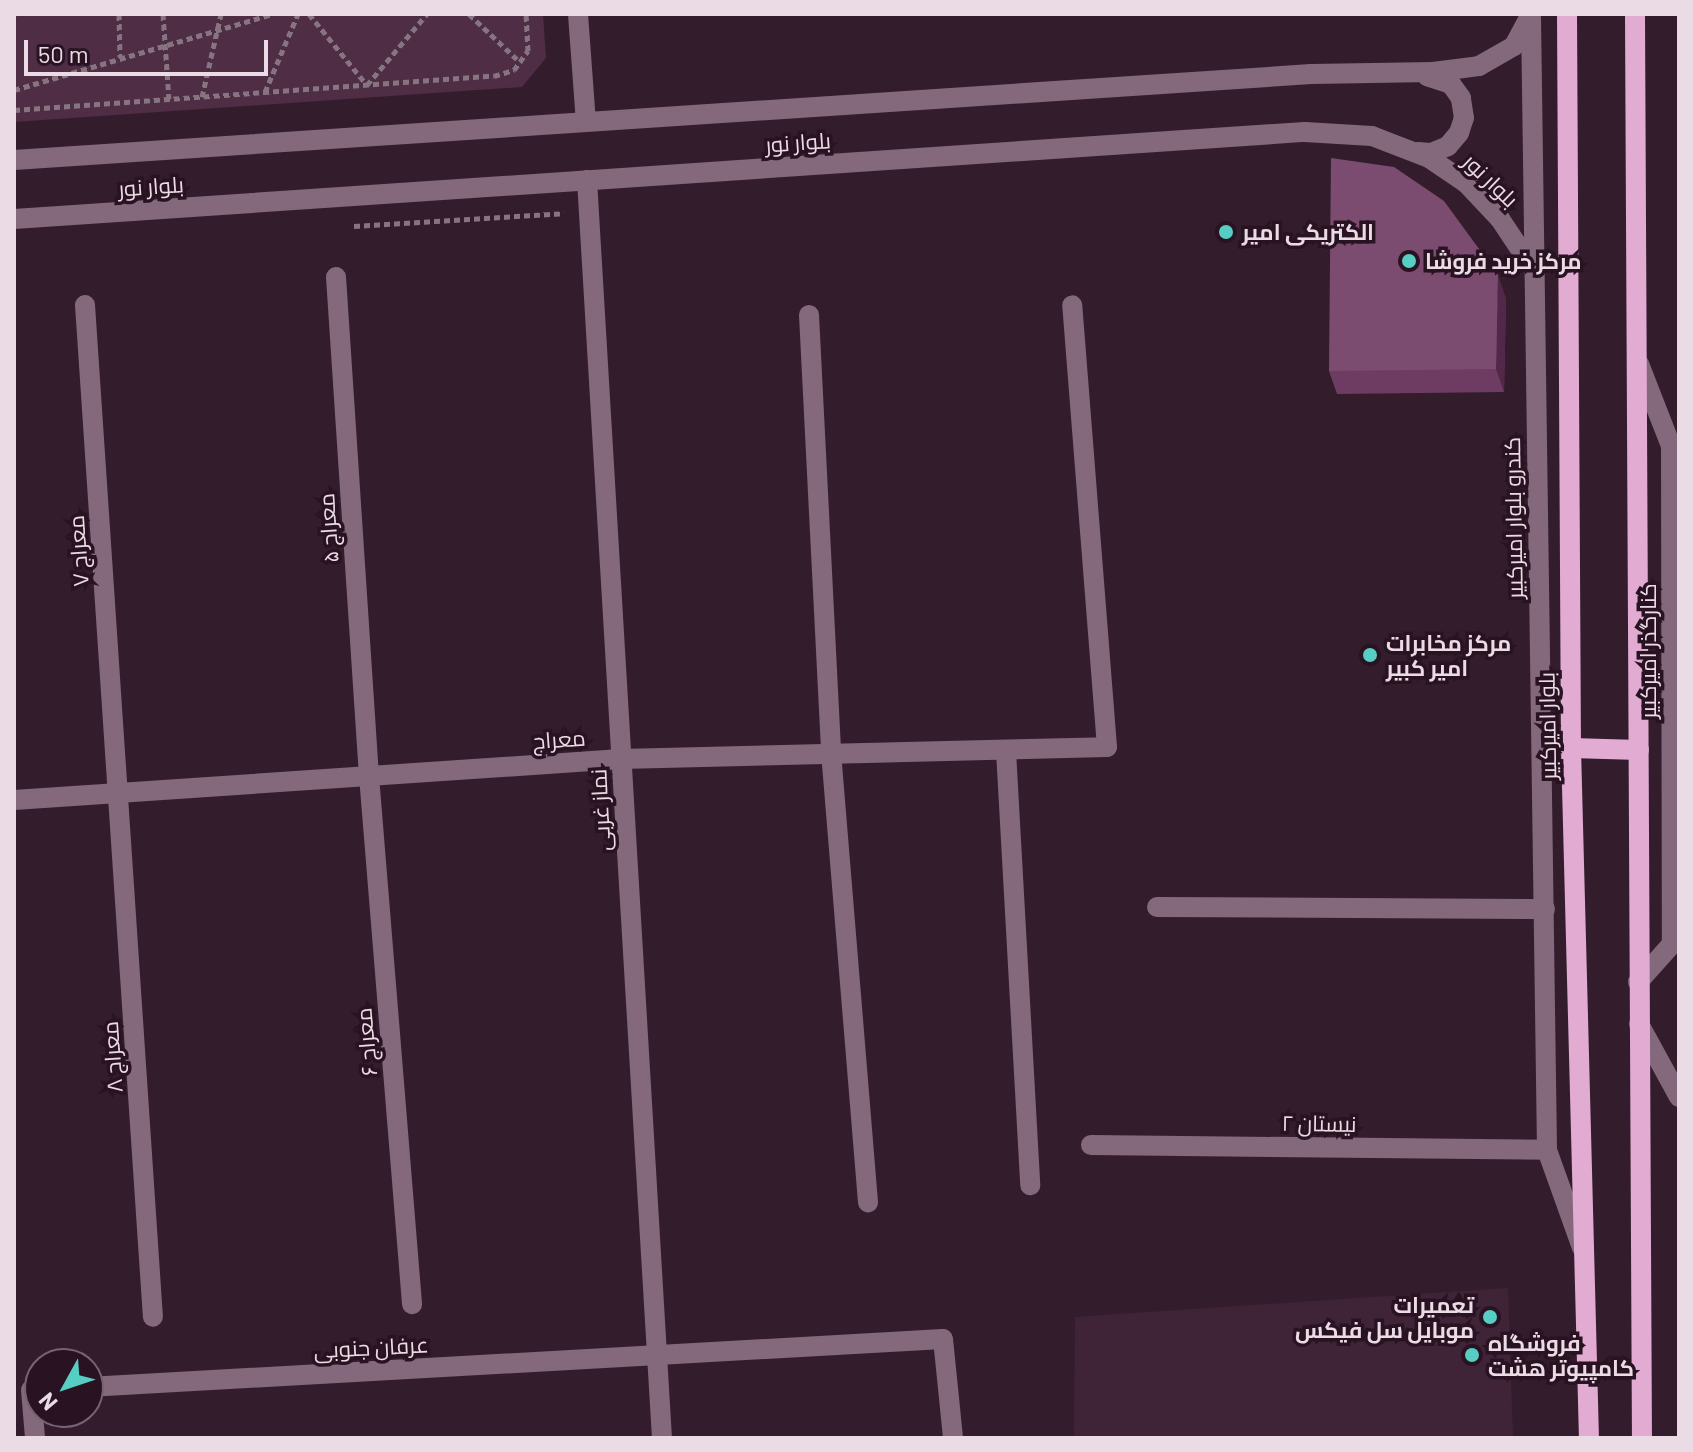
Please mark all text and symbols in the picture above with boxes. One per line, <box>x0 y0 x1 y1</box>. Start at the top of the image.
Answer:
scale bar <box>28 24 272 74</box>
text: 50 m <box>38 39 89 68</box>
street label: بلوار نور <box>764 127 832 157</box>
street label: بلوار نور <box>1458 148 1524 212</box>
street label: بلوار نور <box>117 171 185 201</box>
place label: الکتریکی امیر <box>1242 219 1374 245</box>
marker: الکتریکی امیر <box>1217 223 1235 241</box>
place label: مرکز خرید فروشا <box>1425 248 1582 274</box>
marker: مرکز خرید فروشا <box>1400 252 1418 270</box>
street label: کندرو بلوار امیرکبیر <box>1498 437 1528 599</box>
street label: معراج ۵ <box>312 492 344 564</box>
street label: معراج ۷ <box>62 514 94 588</box>
street label: کنارگذر امیرکبیر <box>1635 583 1661 719</box>
place label: مرکز مخابرات امیر کبیر <box>1386 629 1511 680</box>
marker: مرکز مخابرات امیر کبیر <box>1361 646 1379 664</box>
street label: بلوار امیرکبیر <box>1533 672 1561 780</box>
street label: معراج <box>531 724 587 754</box>
street label: نماز غربی <box>585 768 615 852</box>
street label: معراج ۶ <box>350 1007 382 1077</box>
street label: معراج ۸ <box>96 1020 128 1094</box>
street label: نیستان ۲ <box>1281 1109 1357 1137</box>
place label: تعمیرات موبایل سل فیکس <box>1295 1291 1474 1342</box>
marker: تعمیرات موبایل سل فیکس <box>1481 1308 1499 1326</box>
place label: فروشگاه کامپیوتر هشت <box>1488 1329 1634 1380</box>
street label: عرفان جنوبی <box>313 1331 429 1363</box>
marker: فروشگاه کامپیوتر هشت <box>1463 1346 1481 1364</box>
north arrow <box>24 1348 104 1428</box>
text: N <box>32 1388 62 1416</box>

